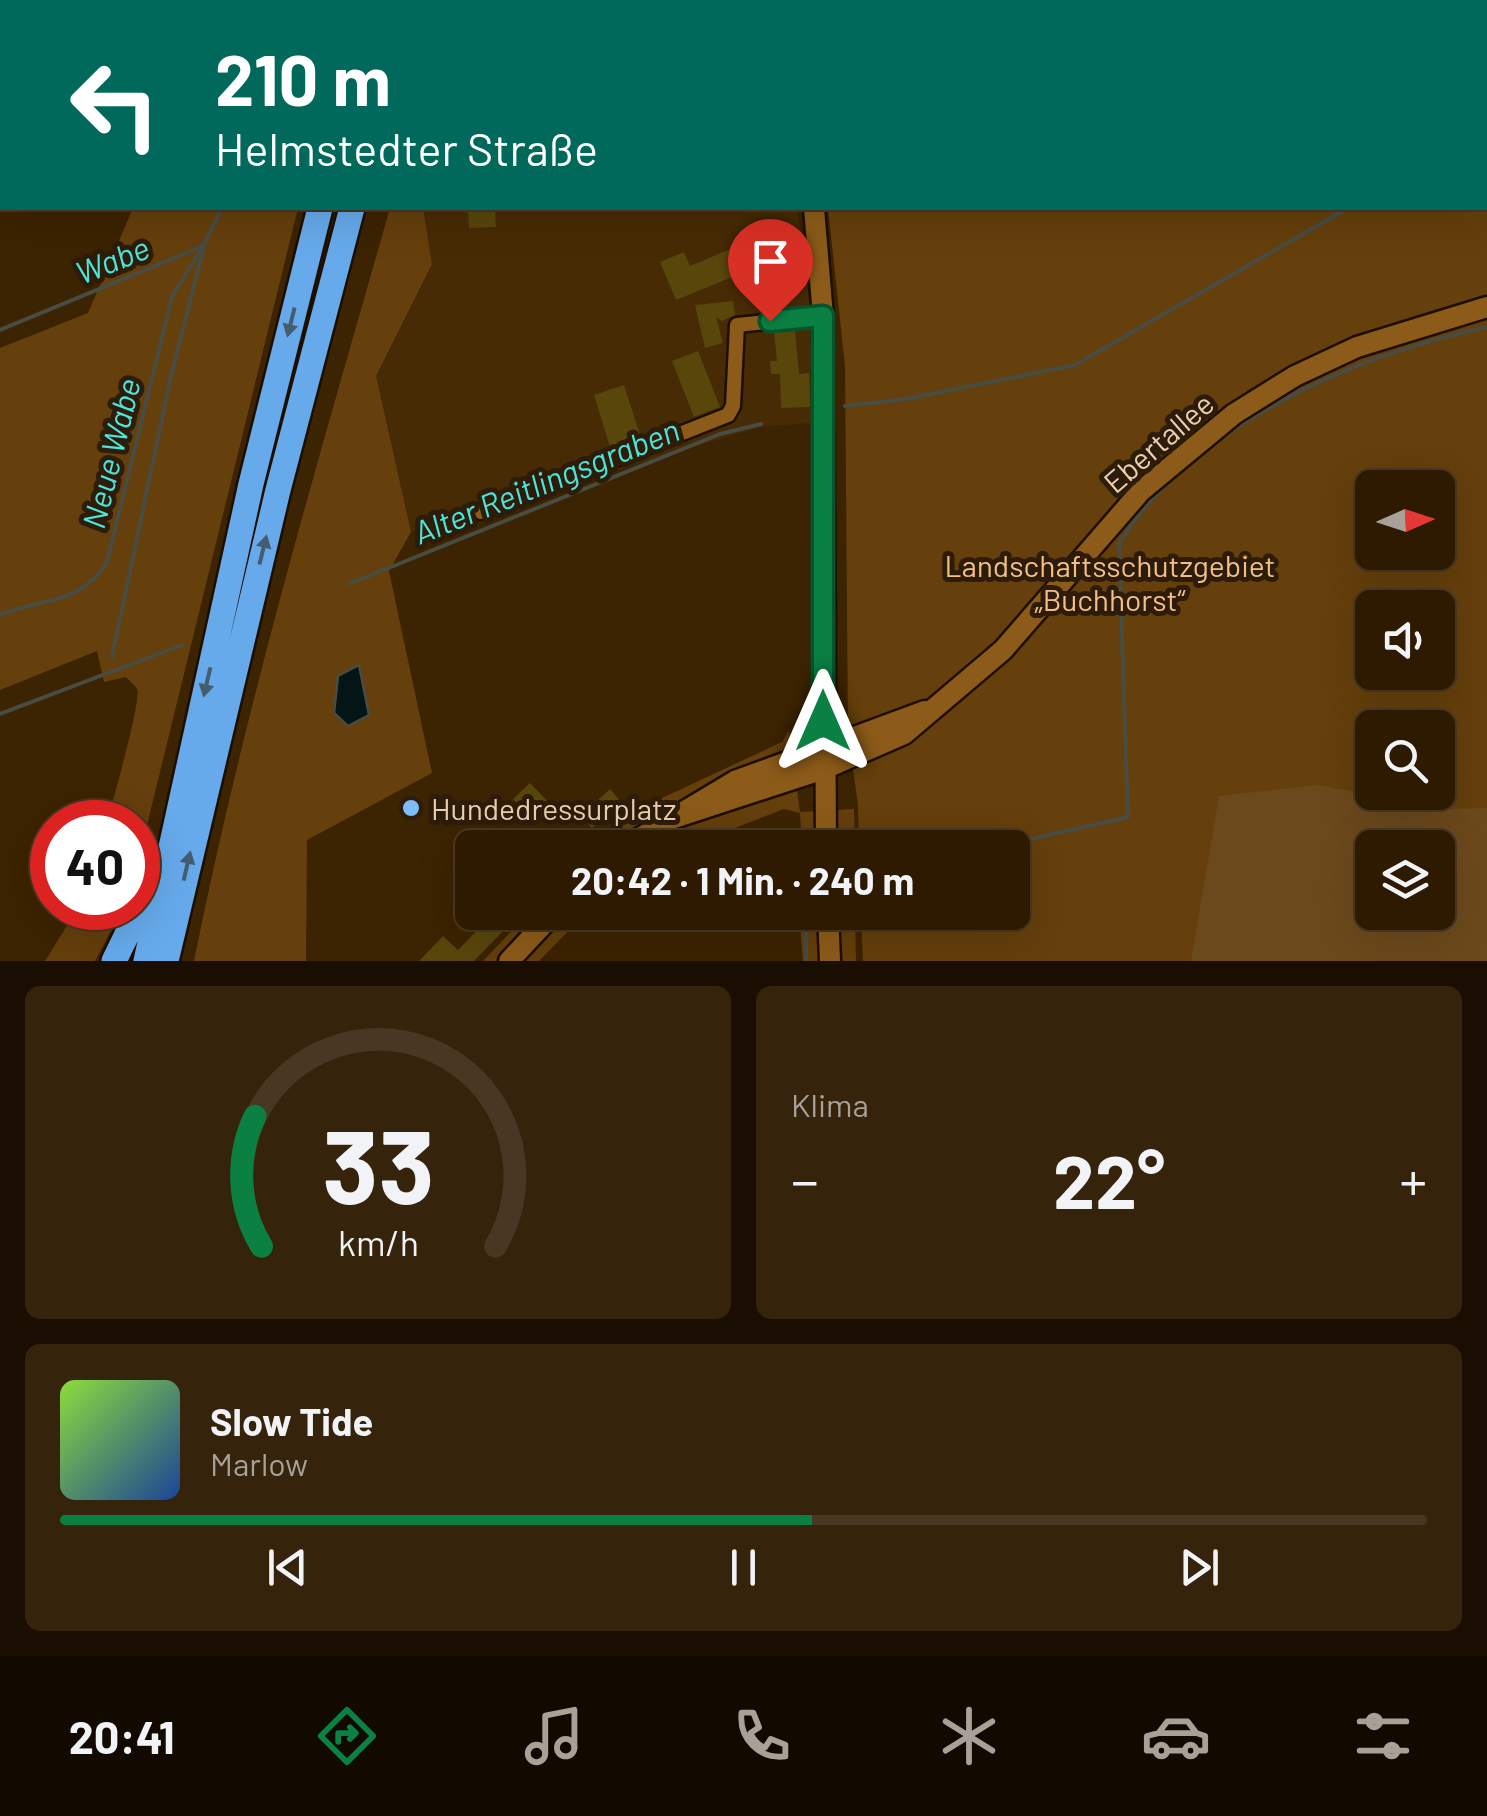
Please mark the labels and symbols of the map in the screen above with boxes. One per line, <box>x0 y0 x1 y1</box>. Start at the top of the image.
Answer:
pin <box>728 219 813 322</box>
water label: Wabe <box>70 227 154 291</box>
one-way arrow <box>282 306 298 337</box>
water label: Neue Wabe <box>73 374 147 532</box>
street label: Ebertallee <box>1096 385 1220 499</box>
water label: Alter Reitlingsgraben <box>408 409 684 551</box>
north arrow <box>1355 470 1455 570</box>
one-way arrow <box>256 534 271 565</box>
park label: Landschaftsschutzgebiet „Buchhorst“ <box>944 547 1276 617</box>
one-way arrow <box>199 667 214 698</box>
position arrow <box>771 669 875 773</box>
place label: Hundedressurplatz <box>431 790 676 826</box>
marker: Hundedressurplatz <box>400 797 422 819</box>
speed limit sign: 40 <box>30 800 160 930</box>
one-way arrow <box>180 850 196 881</box>

